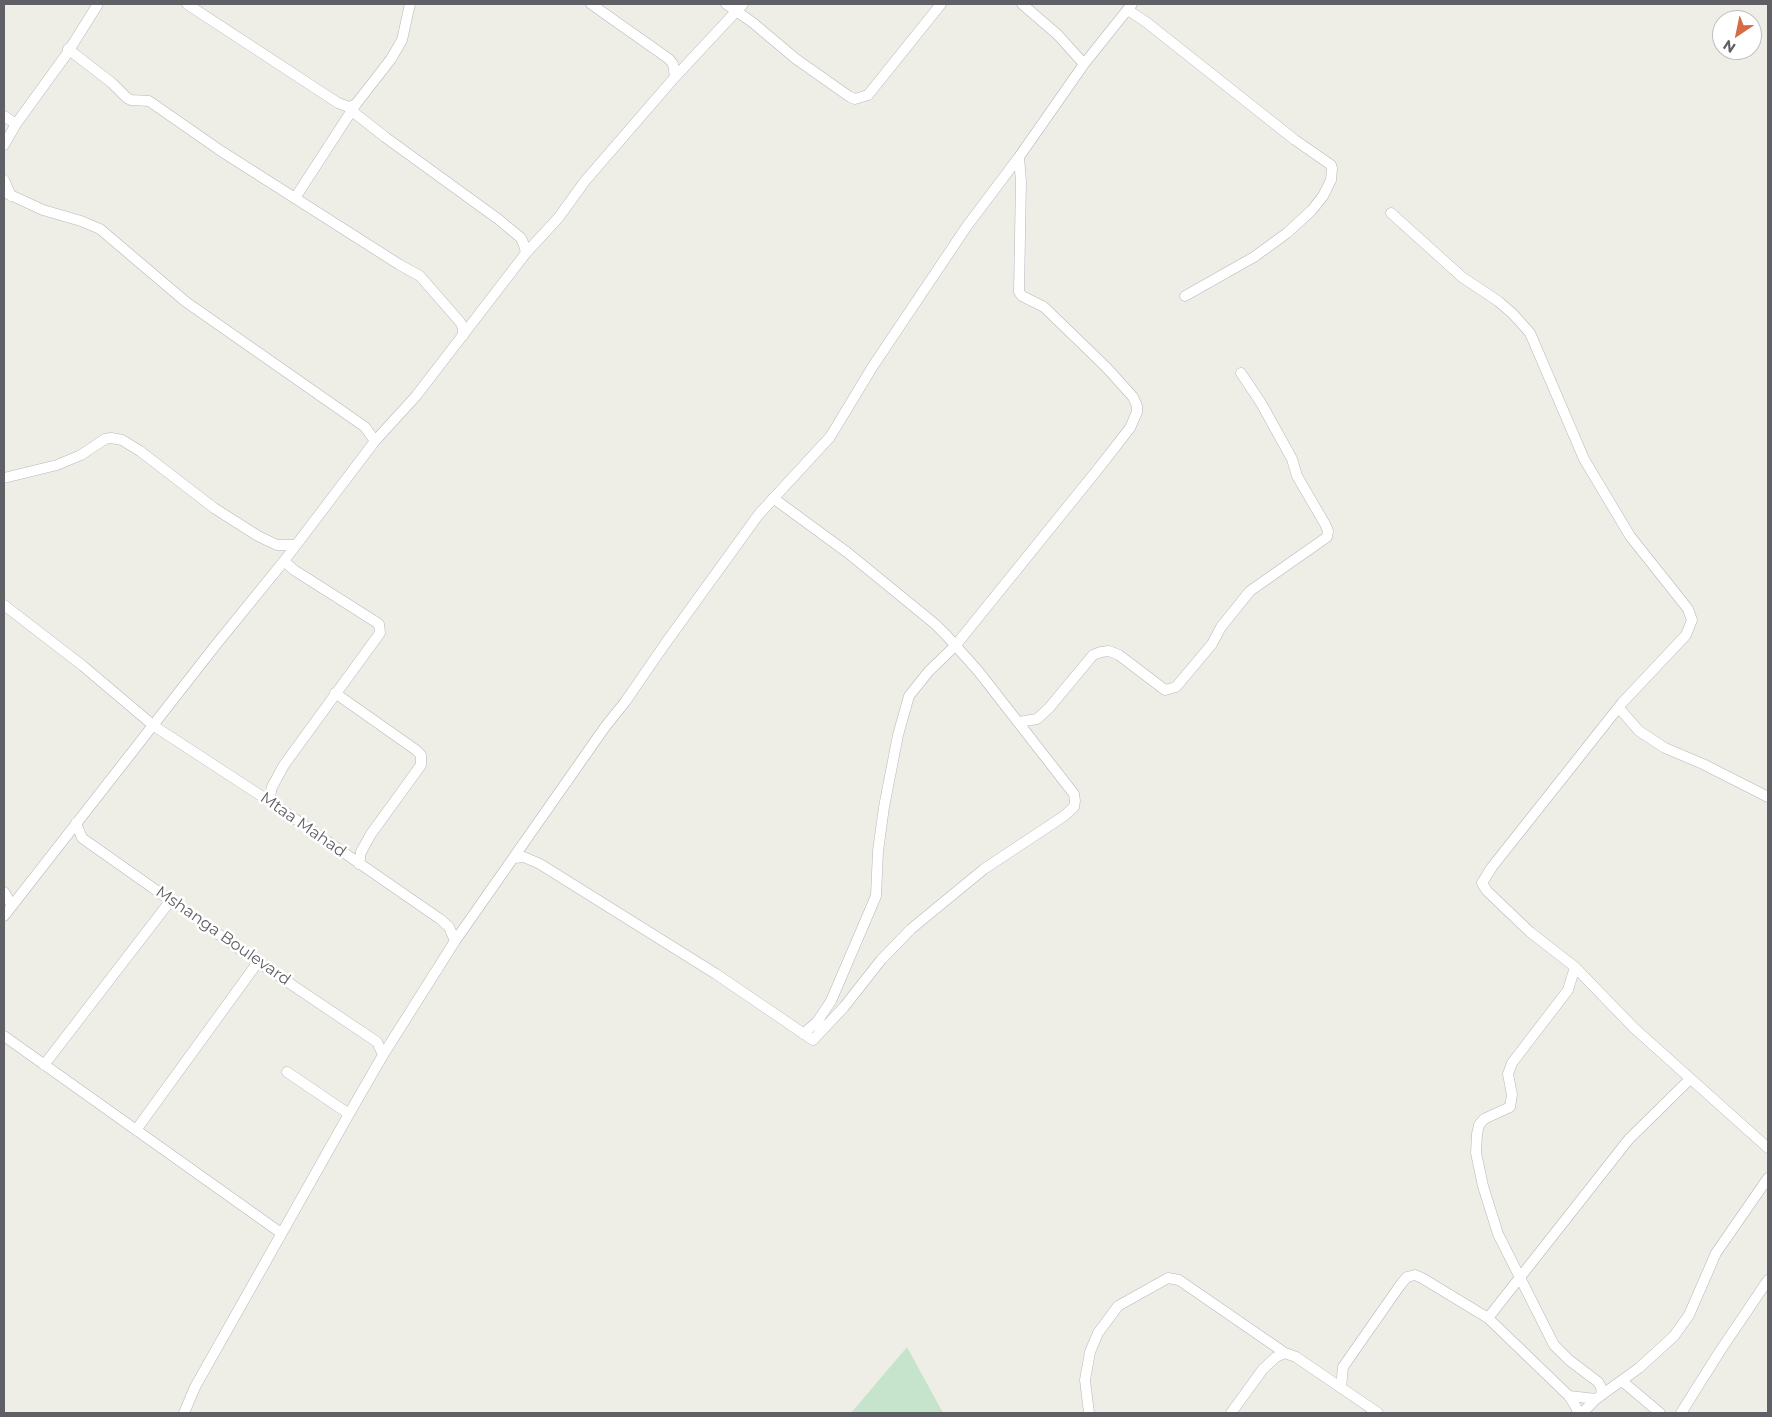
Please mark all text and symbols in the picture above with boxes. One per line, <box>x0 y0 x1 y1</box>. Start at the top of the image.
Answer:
north arrow <box>1712 10 1762 60</box>
text: N <box>1719 36 1739 57</box>
street label: Mtaa Mahad <box>256 788 350 862</box>
street label: Mshanga Boulevard <box>152 882 294 990</box>

